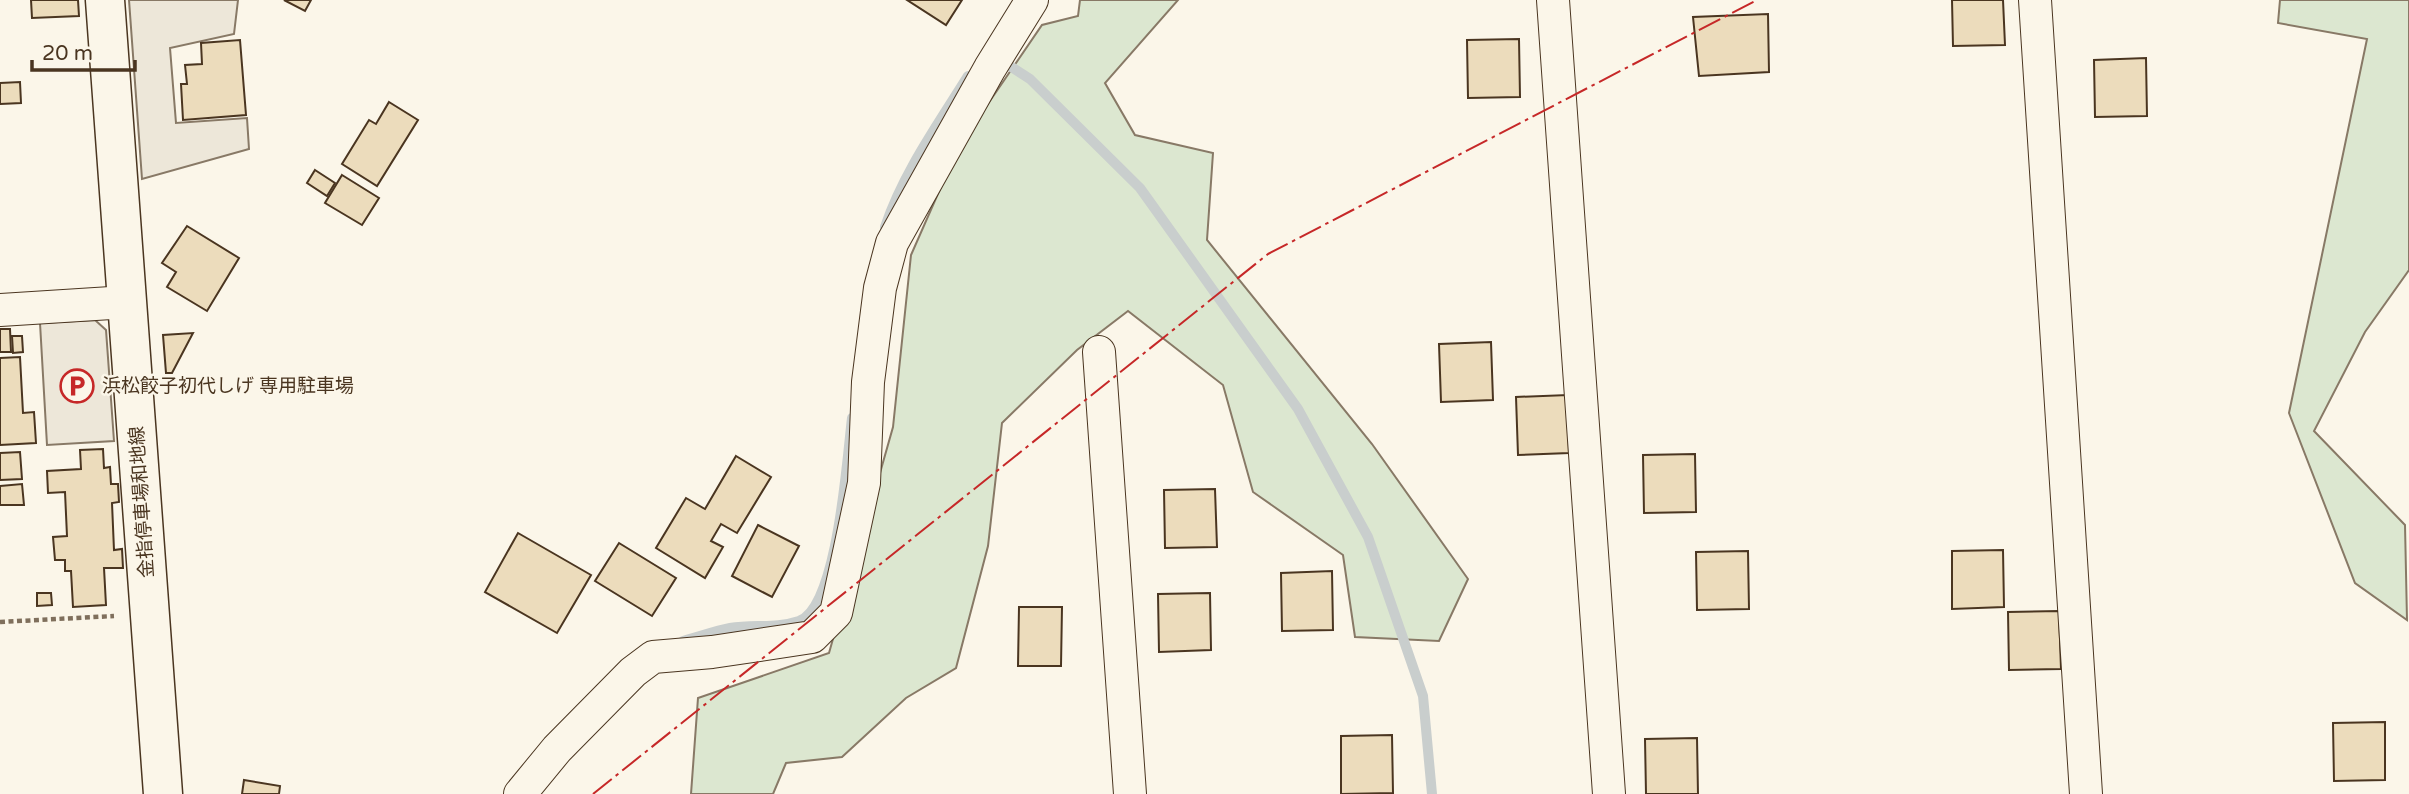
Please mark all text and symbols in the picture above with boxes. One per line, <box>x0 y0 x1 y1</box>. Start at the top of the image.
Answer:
scale bar <box>32 28 135 72</box>
text: 20 m <box>42 41 93 66</box>
parking icon: 浜松餃子初代しげ 専用駐車場 <box>58 367 96 405</box>
place label: 浜松餃子初代しげ 専用駐車場 <box>102 375 354 397</box>
street label: 金指停車場和地線 <box>126 425 158 579</box>

